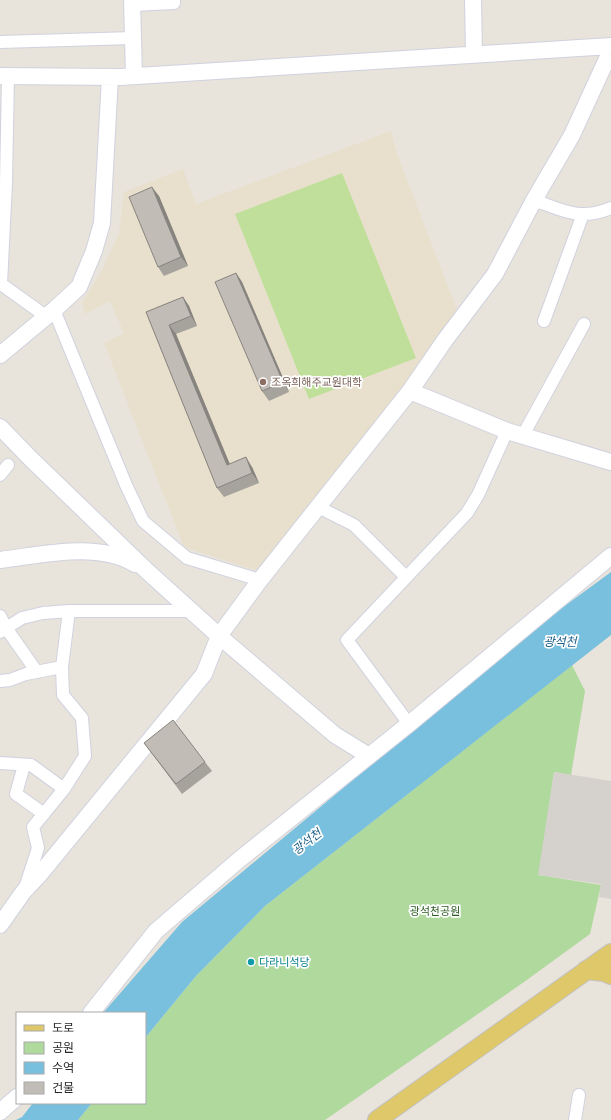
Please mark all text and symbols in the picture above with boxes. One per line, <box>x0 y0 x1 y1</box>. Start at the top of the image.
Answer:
place label: 조옥희해주교원대학 <box>271 374 362 390</box>
marker: 조옥희해주교원대학 <box>258 377 268 387</box>
water label: 광석천 <box>543 632 579 651</box>
water label: 광석천 <box>288 823 327 859</box>
park label: 광석천공원 <box>410 903 460 919</box>
place label: 다라니석당 <box>259 954 310 970</box>
marker: 다라니석당 <box>246 957 256 967</box>
legend <box>16 1012 146 1104</box>
text: 도로 <box>52 1018 74 1037</box>
text: 공원 <box>52 1038 74 1057</box>
text: 수역 <box>52 1058 74 1077</box>
text: 건물 <box>52 1078 74 1097</box>

